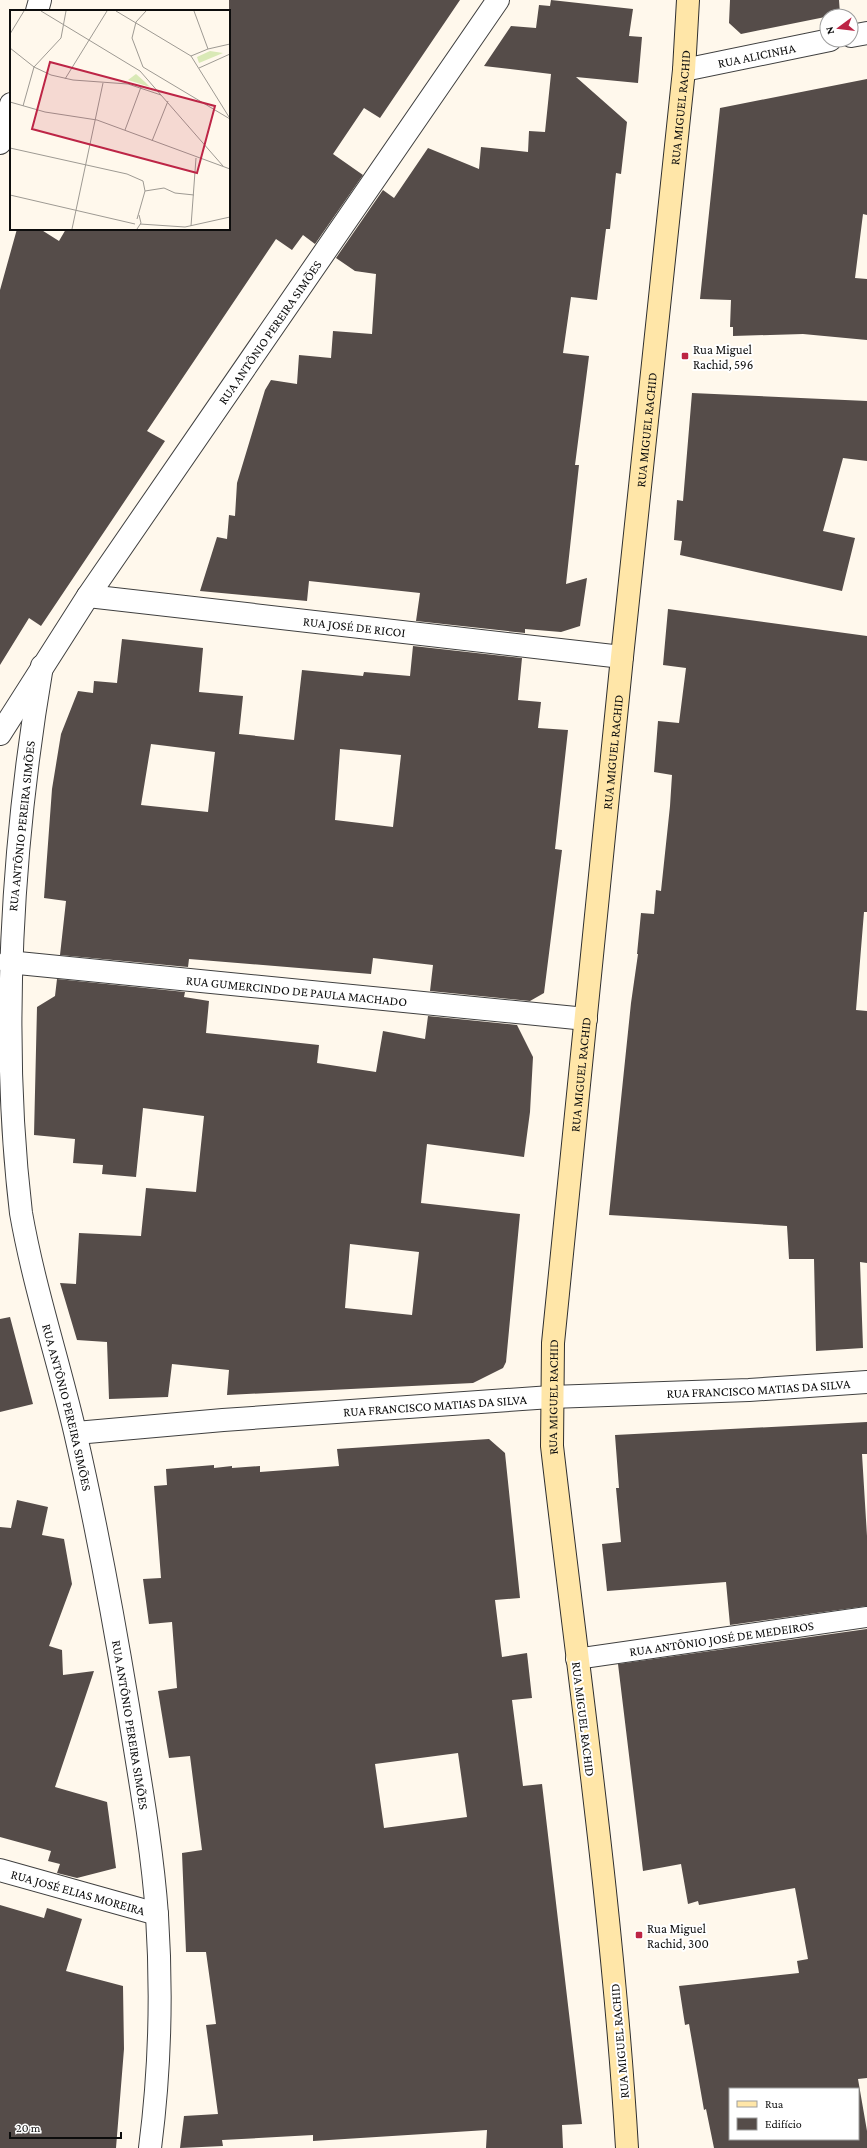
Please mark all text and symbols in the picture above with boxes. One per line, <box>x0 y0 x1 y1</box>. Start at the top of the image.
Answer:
north arrow <box>819 8 859 48</box>
inset map <box>10 10 230 230</box>
text: N <box>822 25 836 36</box>
street label: RUA ALICINHA <box>716 40 797 71</box>
street label: RUA MIGUEL RACHID <box>667 50 693 166</box>
street label: RUA ANTÔNIO PEREIRA SIMÕES <box>215 257 325 407</box>
place label: Rua Miguel Rachid, 596 <box>693 342 753 372</box>
marker: Rua Miguel Rachid, 596 <box>680 351 690 361</box>
street label: RUA MIGUEL RACHID <box>633 372 660 488</box>
street label: RUA JOSÉ DE RICOI <box>302 614 406 640</box>
street label: RUA MIGUEL RACHID <box>600 694 626 810</box>
street label: RUA ANTÔNIO PEREIRA SIMÕES <box>5 740 38 912</box>
street label: RUA GUMERCINDO DE PAULA MACHADO <box>185 973 408 1009</box>
street label: RUA MIGUEL RACHID <box>567 1016 594 1133</box>
street label: RUA ANTÔNIO PEREIRA SIMÕES <box>39 1322 95 1492</box>
street label: RUA MIGUEL RACHID <box>545 1339 561 1456</box>
street label: RUA FRANCISCO MATIAS DA SILVA <box>666 1376 851 1401</box>
street label: RUA FRANCISCO MATIAS DA SILVA <box>343 1392 528 1420</box>
street label: RUA ANTÔNIO JOSÉ DE MEDEIROS <box>628 1618 815 1659</box>
street label: RUA ANTÔNIO PEREIRA SIMÕES <box>109 1639 152 1811</box>
street label: RUA MIGUEL RACHID <box>569 1661 598 1777</box>
street label: RUA JOSÉ ELIAS MOREIRA <box>9 1866 147 1918</box>
place label: Rua Miguel Rachid, 300 <box>647 1921 709 1951</box>
marker: Rua Miguel Rachid, 300 <box>634 1930 644 1940</box>
street label: RUA MIGUEL RACHID <box>607 1983 632 2099</box>
legend <box>729 2088 859 2140</box>
text: Rua <box>765 2097 784 2111</box>
scale bar <box>10 2114 121 2140</box>
text: Edifício <box>765 2117 802 2131</box>
text: 20 m <box>16 2121 41 2135</box>

